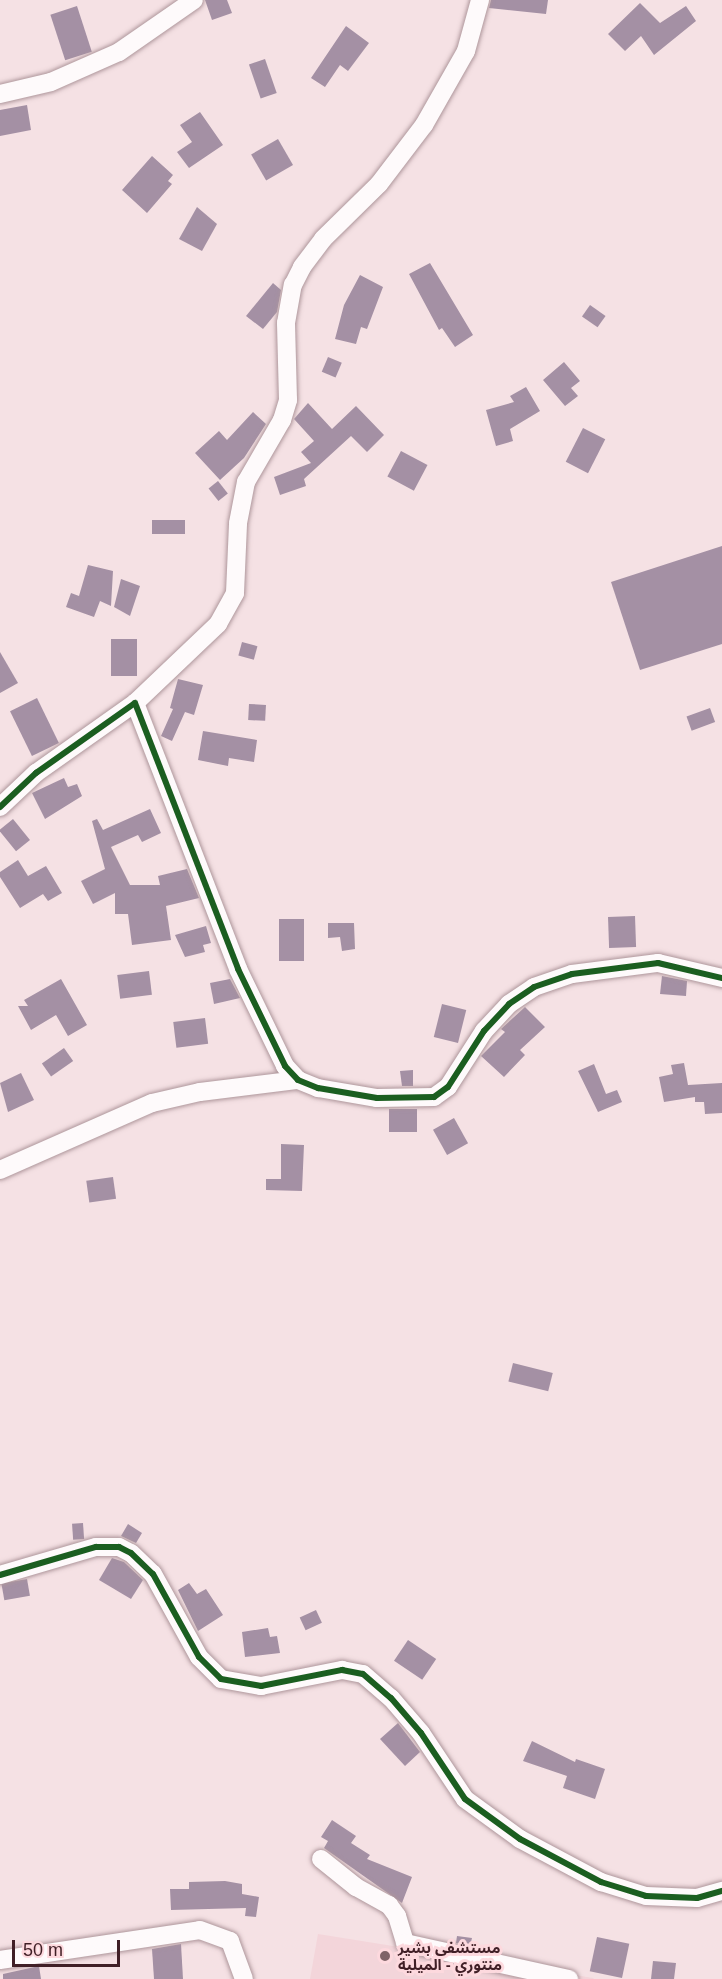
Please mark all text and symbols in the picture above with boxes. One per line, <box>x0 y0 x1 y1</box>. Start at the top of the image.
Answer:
scale bar <box>15 1928 123 1966</box>
place label: مستشفى بشير منتوري - الميلية <box>398 1938 502 1973</box>
text: 50 m <box>23 1940 63 1960</box>
marker: مستشفى بشير منتوري - الميلية <box>376 1947 394 1965</box>

